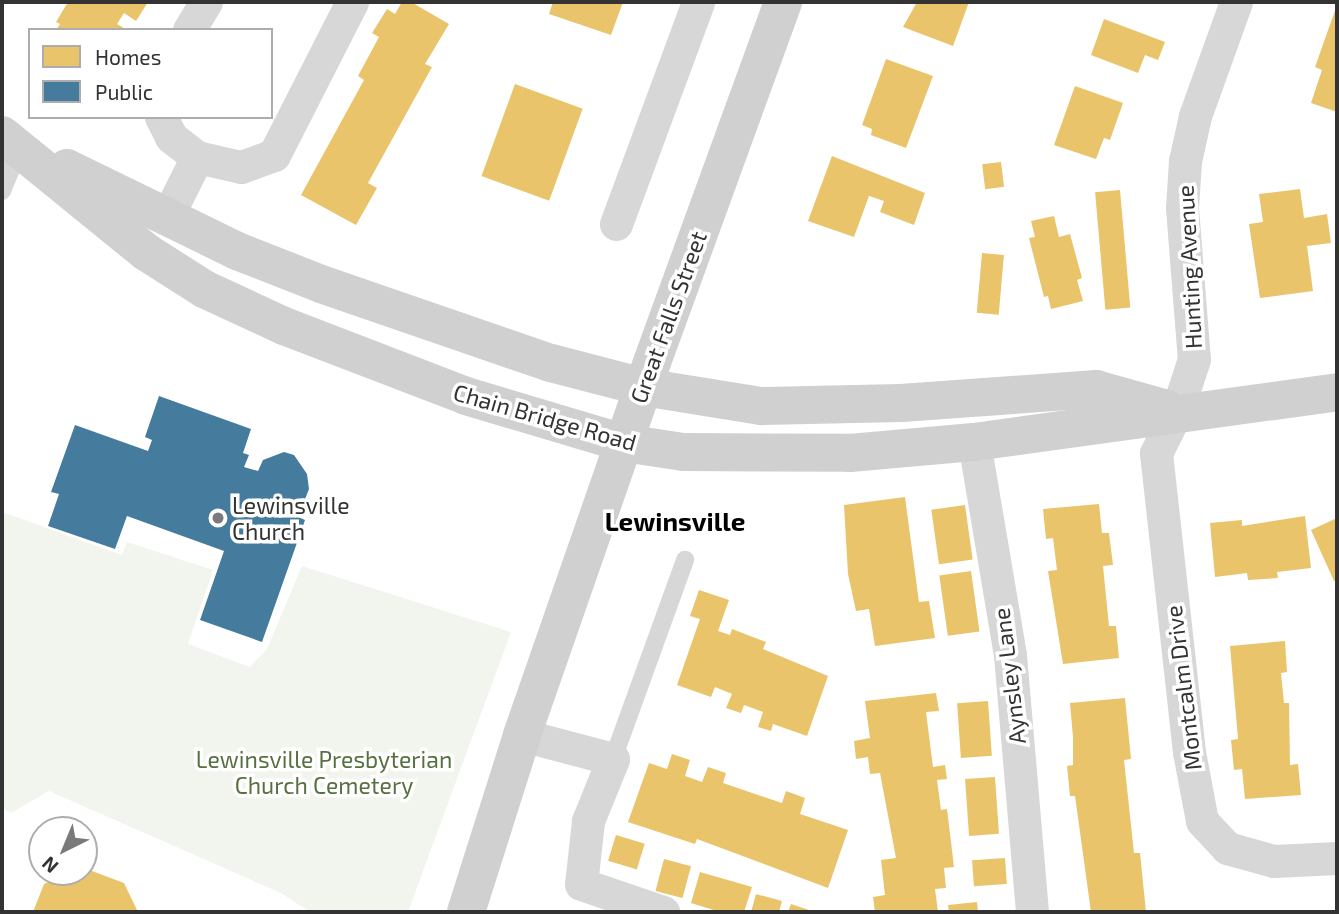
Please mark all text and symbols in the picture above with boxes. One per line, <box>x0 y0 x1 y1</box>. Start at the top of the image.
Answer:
legend <box>28 28 273 119</box>
text: Homes <box>95 44 161 69</box>
text: Public <box>95 79 153 104</box>
street label: Hunting Avenue <box>1171 184 1207 350</box>
street label: Great Falls Street <box>624 227 712 407</box>
street label: Chain Bridge Road <box>450 378 640 456</box>
place label: Lewinsville Church <box>232 491 350 545</box>
district label: Lewinsville <box>605 505 745 537</box>
marker: Lewinsville Church <box>210 510 226 526</box>
street label: Montcalm Drive <box>1159 604 1207 772</box>
street label: Aynsley Lane <box>987 606 1031 746</box>
park label: Lewinsville Presbyterian Church Cemetery <box>196 745 452 799</box>
north arrow <box>28 816 98 886</box>
text: N <box>37 852 63 878</box>

